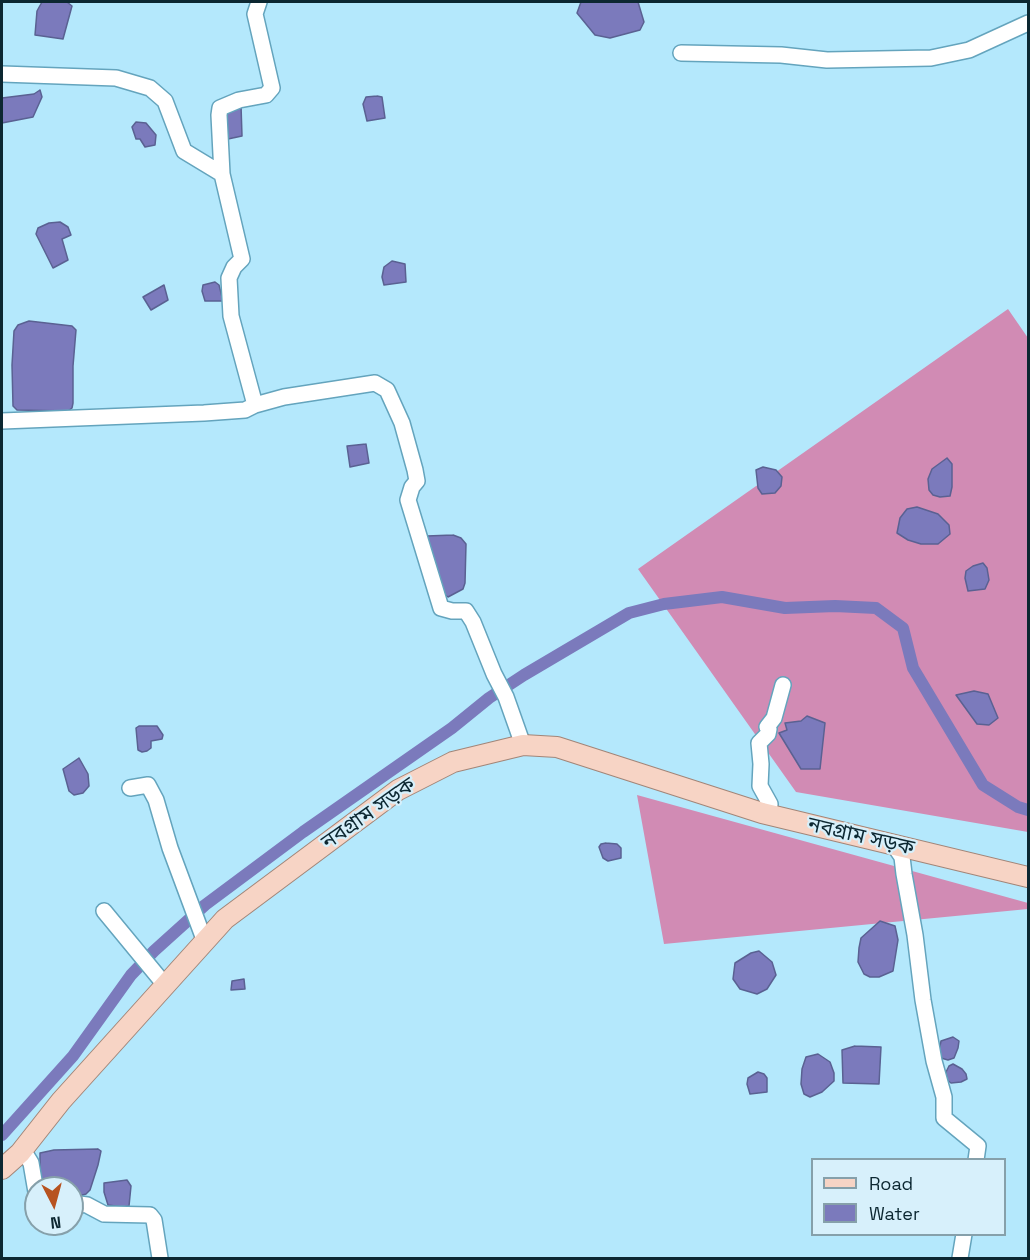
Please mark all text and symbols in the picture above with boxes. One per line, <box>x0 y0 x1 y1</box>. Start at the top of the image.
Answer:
street label: নবগ্রাম সড়ক <box>317 773 421 855</box>
street label: নবগ্রাম সড়ক <box>805 813 917 861</box>
legend <box>811 1158 1006 1236</box>
text: Road <box>869 1172 913 1195</box>
north arrow <box>24 1176 84 1236</box>
text: Water <box>869 1202 920 1225</box>
text: N <box>49 1211 62 1233</box>

